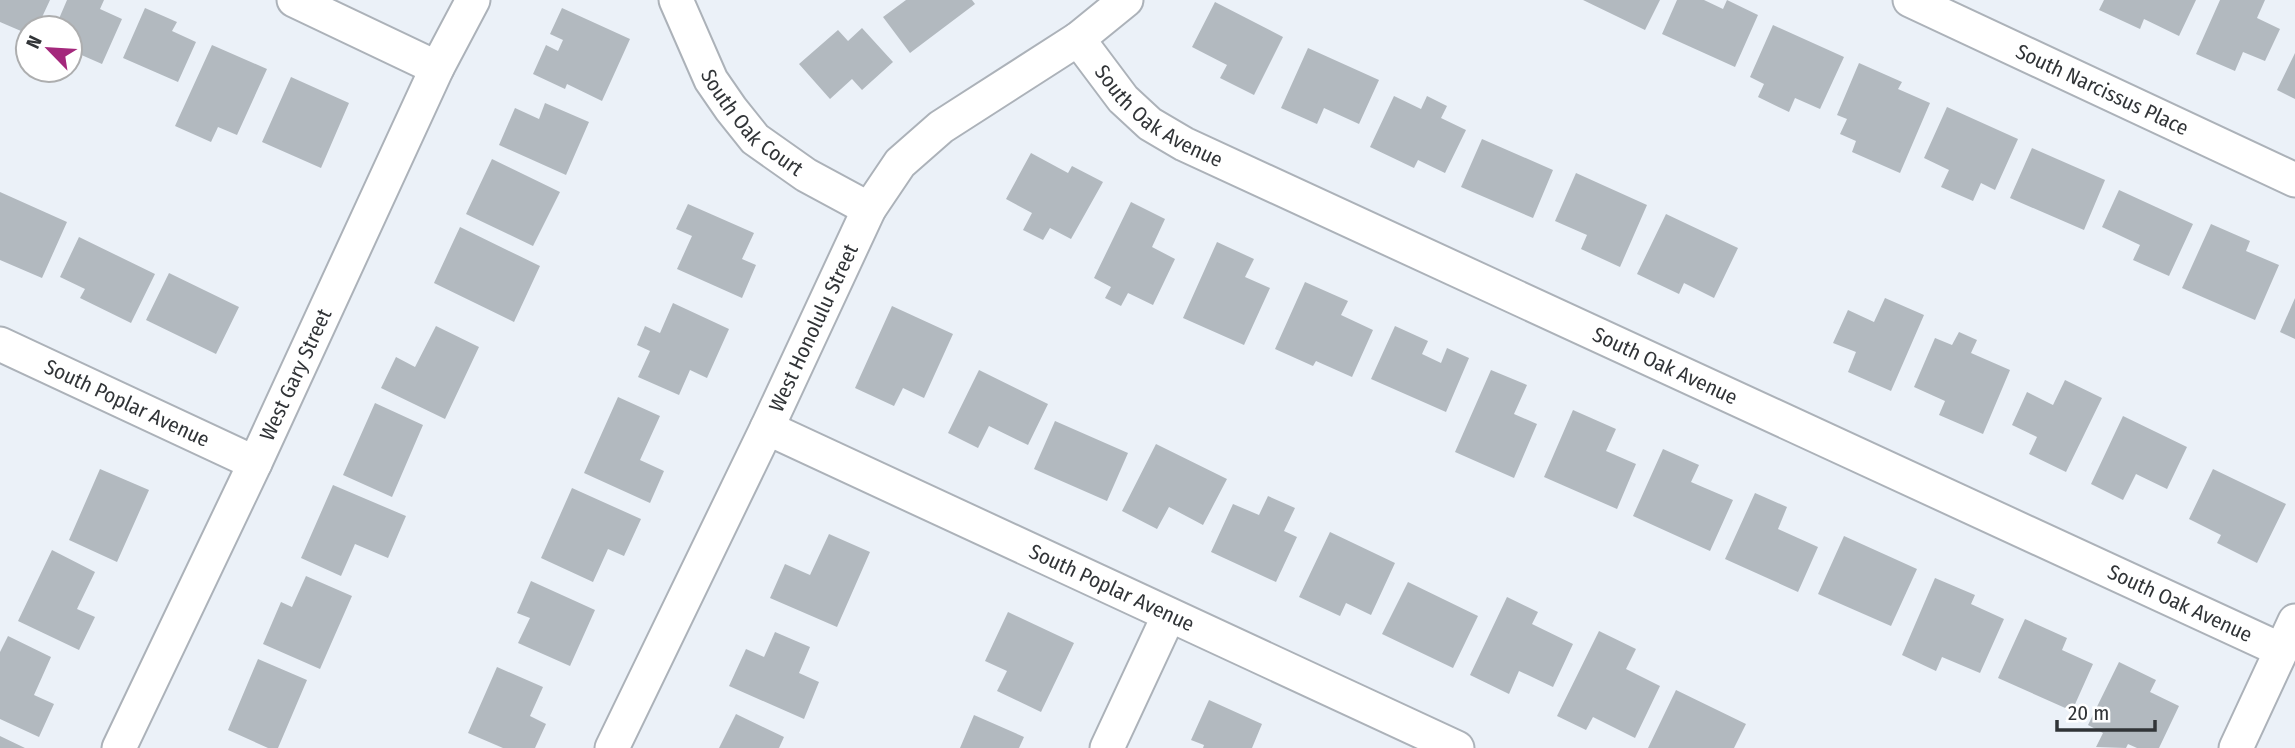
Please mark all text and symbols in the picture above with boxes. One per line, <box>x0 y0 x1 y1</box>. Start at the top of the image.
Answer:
north arrow <box>14 14 84 84</box>
text: N <box>21 32 47 52</box>
street label: South Narcissus Place <box>2012 38 2193 141</box>
street label: South Oak Avenue <box>1089 60 1227 173</box>
street label: South Oak Court <box>695 65 808 182</box>
street label: West Honolulu Street <box>763 240 864 416</box>
street label: West Gary Street <box>254 305 337 445</box>
street label: South Oak Avenue <box>1589 321 1742 410</box>
street label: South Poplar Avenue <box>40 354 214 453</box>
street label: South Poplar Avenue <box>1025 538 1198 637</box>
street label: South Oak Avenue <box>2103 559 2256 648</box>
scale bar <box>2057 688 2155 732</box>
text: 20 m <box>2068 700 2109 726</box>

